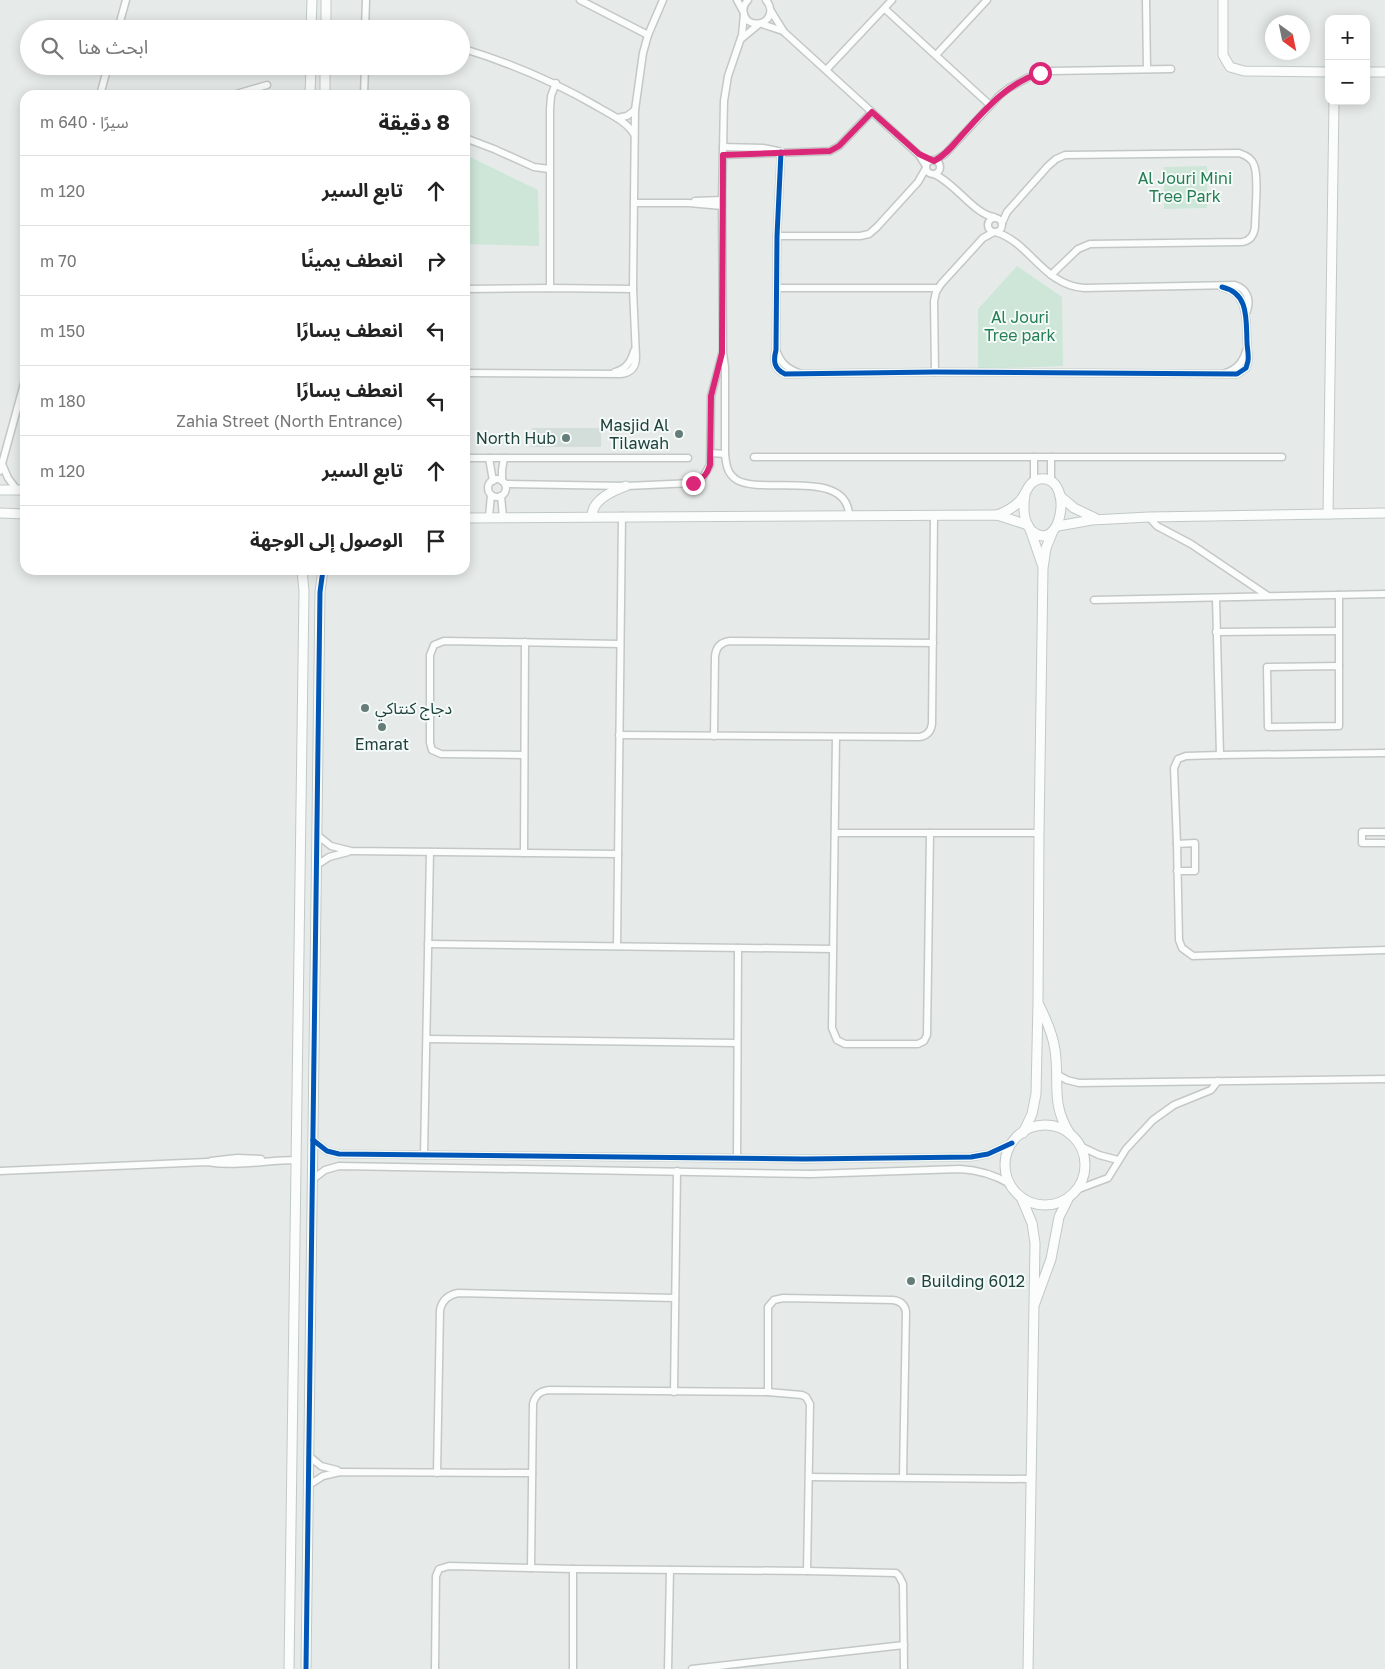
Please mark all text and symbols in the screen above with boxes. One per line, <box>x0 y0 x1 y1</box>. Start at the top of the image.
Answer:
north arrow <box>1265 15 1310 60</box>
map controls <box>1325 15 1370 105</box>
button: + <box>1325 15 1370 60</box>
search box <box>20 20 470 75</box>
icon: search <box>38 34 66 62</box>
text: ابحث هنا <box>78 35 148 58</box>
button: − <box>1325 60 1370 105</box>
route start <box>1029 62 1052 85</box>
text: 8 دقيقة <box>378 109 450 135</box>
text: سيرًا · 640 m <box>40 112 129 132</box>
park label: Al Jouri Mini Tree Park <box>1138 168 1232 206</box>
icon: ahead <box>422 177 450 205</box>
text: تابع السير <box>322 178 403 201</box>
text: 120 m <box>40 181 85 201</box>
icon: right <box>422 247 450 275</box>
text: انعطف يمينًا <box>301 248 403 271</box>
text: 70 m <box>40 251 77 271</box>
park label: Al Jouri Tree park <box>984 307 1056 345</box>
icon: left <box>422 317 450 345</box>
text: انعطف يسارًا <box>296 318 403 341</box>
text: 150 m <box>40 321 85 341</box>
text: انعطف يسارًا <box>296 378 403 401</box>
icon: left <box>422 387 450 415</box>
text: 180 m <box>40 391 86 411</box>
text: Zahia Street (North Entrance) <box>176 411 403 431</box>
place label: Masjid Al Tilawah <box>600 415 669 453</box>
place label: North Hub <box>476 428 556 448</box>
marker: Masjid Al Tilawah <box>673 428 685 440</box>
marker: North Hub <box>560 432 572 444</box>
icon: ahead <box>422 457 450 485</box>
text: تابع السير <box>322 458 403 481</box>
text: 120 m <box>40 461 85 481</box>
route end <box>682 472 705 495</box>
icon: arrive <box>422 527 450 555</box>
text: الوصول إلى الوجهة <box>250 528 403 551</box>
place label: دجاج كنتاكي <box>375 698 452 721</box>
marker: دجاج كنتاكي <box>359 702 371 714</box>
marker: Emarat <box>376 721 388 733</box>
place label: Emarat <box>355 734 409 754</box>
place label: Building 6012 <box>921 1271 1025 1291</box>
marker: Building 6012 <box>905 1275 917 1287</box>

